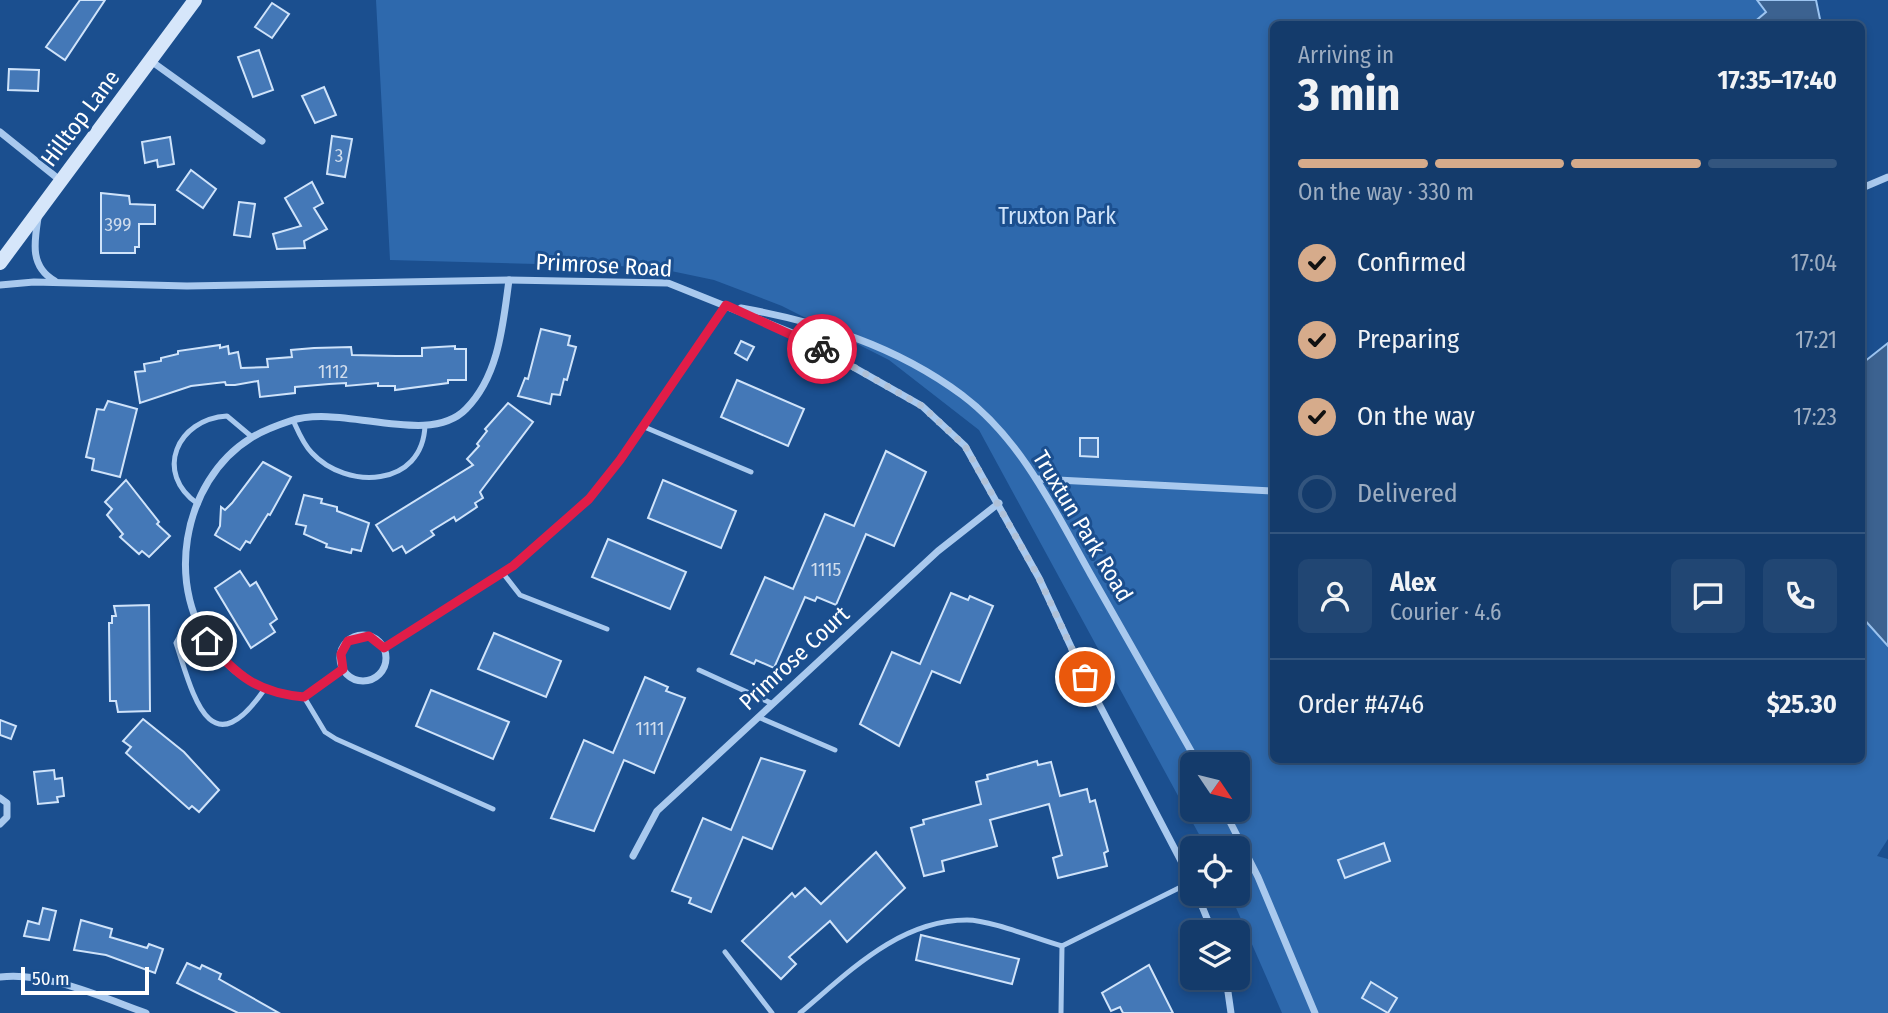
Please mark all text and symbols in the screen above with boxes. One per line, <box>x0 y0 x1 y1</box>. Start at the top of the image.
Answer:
text: Arriving in <box>1298 41 1394 69</box>
street label: Hilltop Lane <box>35 64 125 172</box>
text: 17:35–17:40 <box>1718 65 1837 96</box>
text: 3 min <box>1298 67 1400 122</box>
house number: 3 <box>335 144 343 167</box>
text: On the way · 330 m <box>1298 178 1474 206</box>
park label: Truxton Park <box>998 202 1116 230</box>
house number: 399 <box>105 213 131 236</box>
icon: check <box>1298 244 1336 282</box>
street label: Primrose Road <box>535 247 673 283</box>
text: Confirmed <box>1357 247 1467 278</box>
text: 17:04 <box>1791 249 1837 277</box>
courier <box>787 314 857 384</box>
icon: check <box>1298 321 1336 359</box>
text: Preparing <box>1357 324 1459 355</box>
text: 17:21 <box>1795 326 1837 354</box>
icon: bike <box>803 330 841 368</box>
house number: 1112 <box>318 360 348 383</box>
icon: check <box>1298 398 1336 436</box>
text: On the way <box>1357 401 1475 432</box>
text: 17:23 <box>1793 403 1837 431</box>
street label: Truxtun Park Road <box>1027 445 1139 607</box>
text: Delivered <box>1357 478 1458 509</box>
house number: 1115 <box>811 558 841 581</box>
button: person <box>1298 559 1372 633</box>
button: chat <box>1671 559 1745 633</box>
button: phone <box>1763 559 1837 633</box>
text: Alex <box>1390 567 1436 598</box>
text: Courier · 4.6 <box>1390 598 1501 626</box>
street label: Primrose Court <box>733 600 855 716</box>
pin <box>177 611 237 671</box>
icon: home <box>188 622 226 660</box>
pin <box>1055 647 1115 707</box>
icon: bag <box>1066 658 1104 696</box>
text: Order #4746 <box>1298 689 1424 720</box>
text: $25.30 <box>1767 689 1837 720</box>
house number: 1111 <box>636 717 664 740</box>
north arrow <box>1180 752 1250 822</box>
map controls <box>1180 752 1250 990</box>
button: locate <box>1180 836 1250 906</box>
button: layers <box>1180 920 1250 990</box>
scale bar <box>21 964 149 996</box>
text: 50 m <box>32 967 70 990</box>

